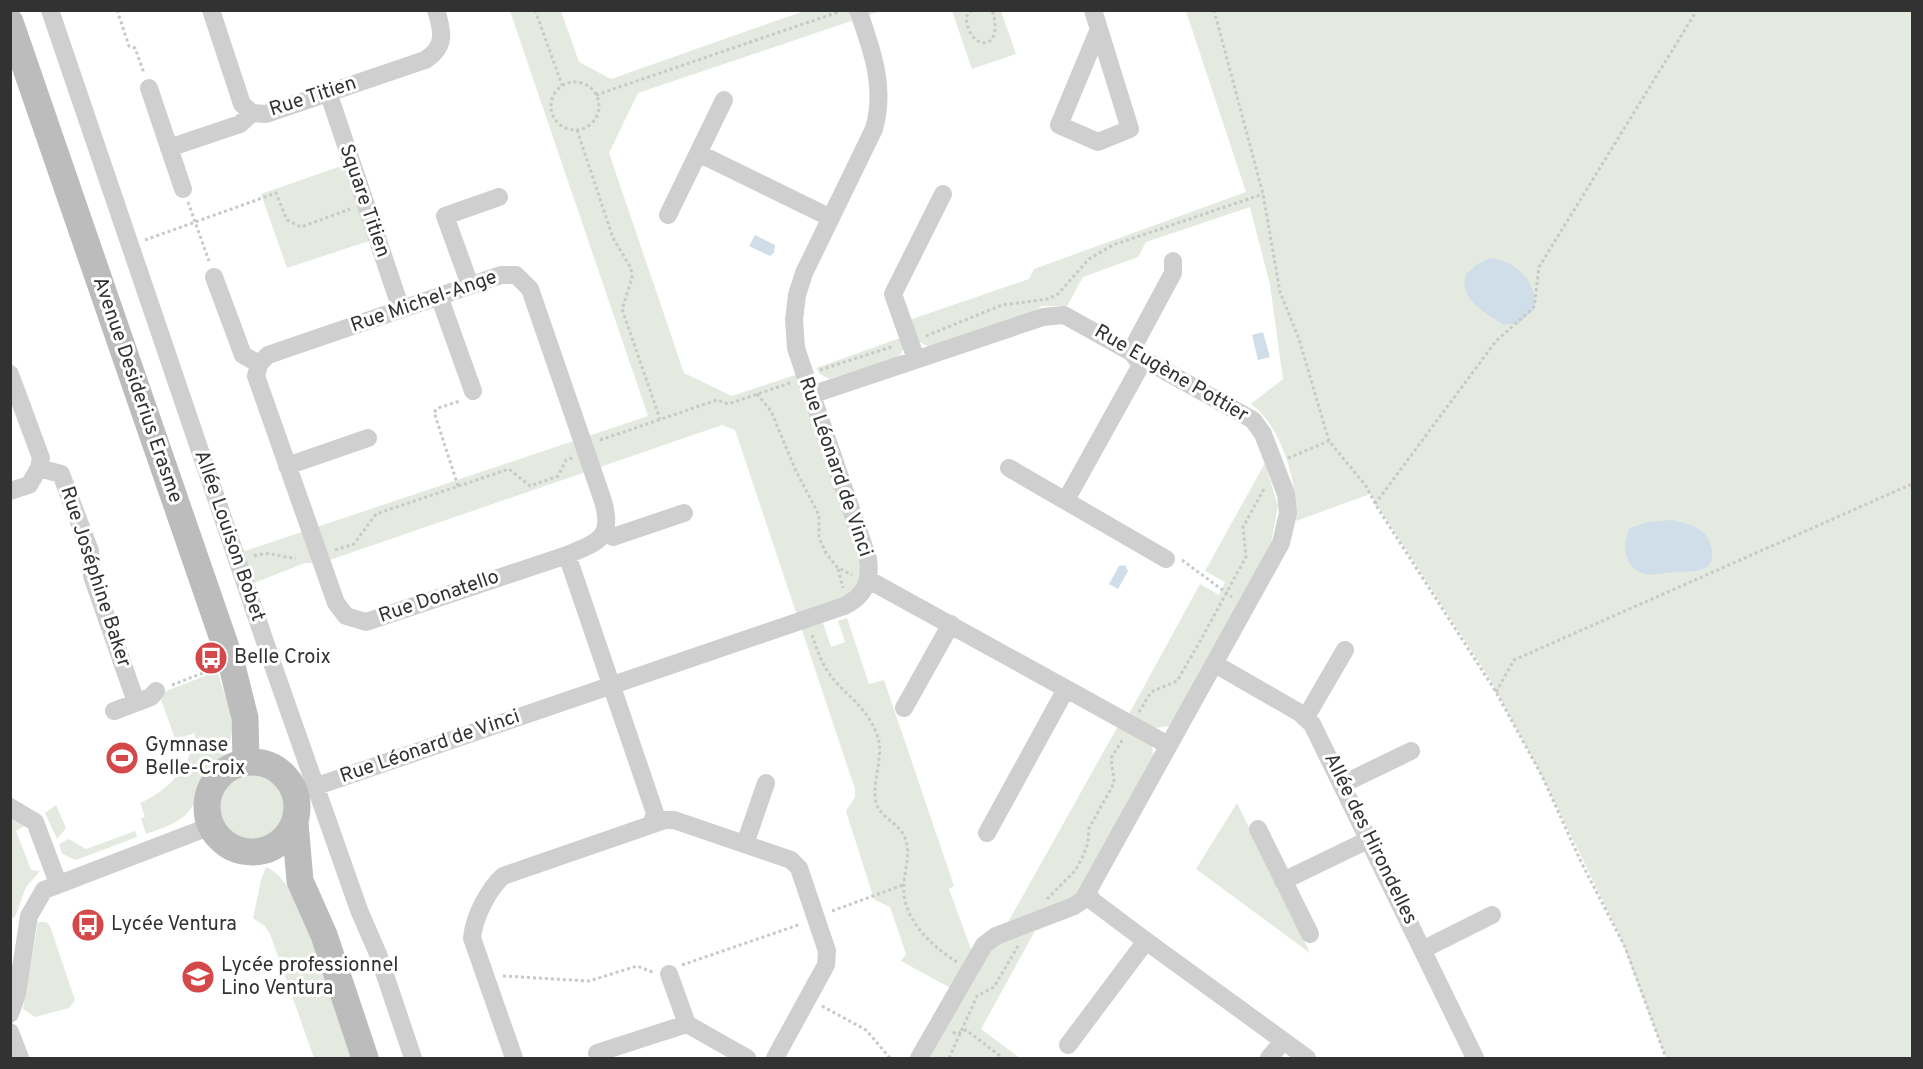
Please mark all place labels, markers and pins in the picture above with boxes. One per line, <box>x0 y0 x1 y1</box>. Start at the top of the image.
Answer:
bus stop icon: Belle Croix <box>193 640 229 676</box>
place label: Belle Croix <box>234 645 331 671</box>
place label: Gymnase Belle-Croix <box>145 733 245 782</box>
sports icon: Gymnase Belle-Croix <box>104 740 140 776</box>
bus stop icon: Lycée Ventura <box>70 907 106 943</box>
place label: Lycée Ventura <box>111 912 237 938</box>
place label: Lycée professionnel Lino Ventura <box>221 953 398 1002</box>
school or university icon: Lycée professionnel Lino Ventura <box>180 959 216 995</box>

